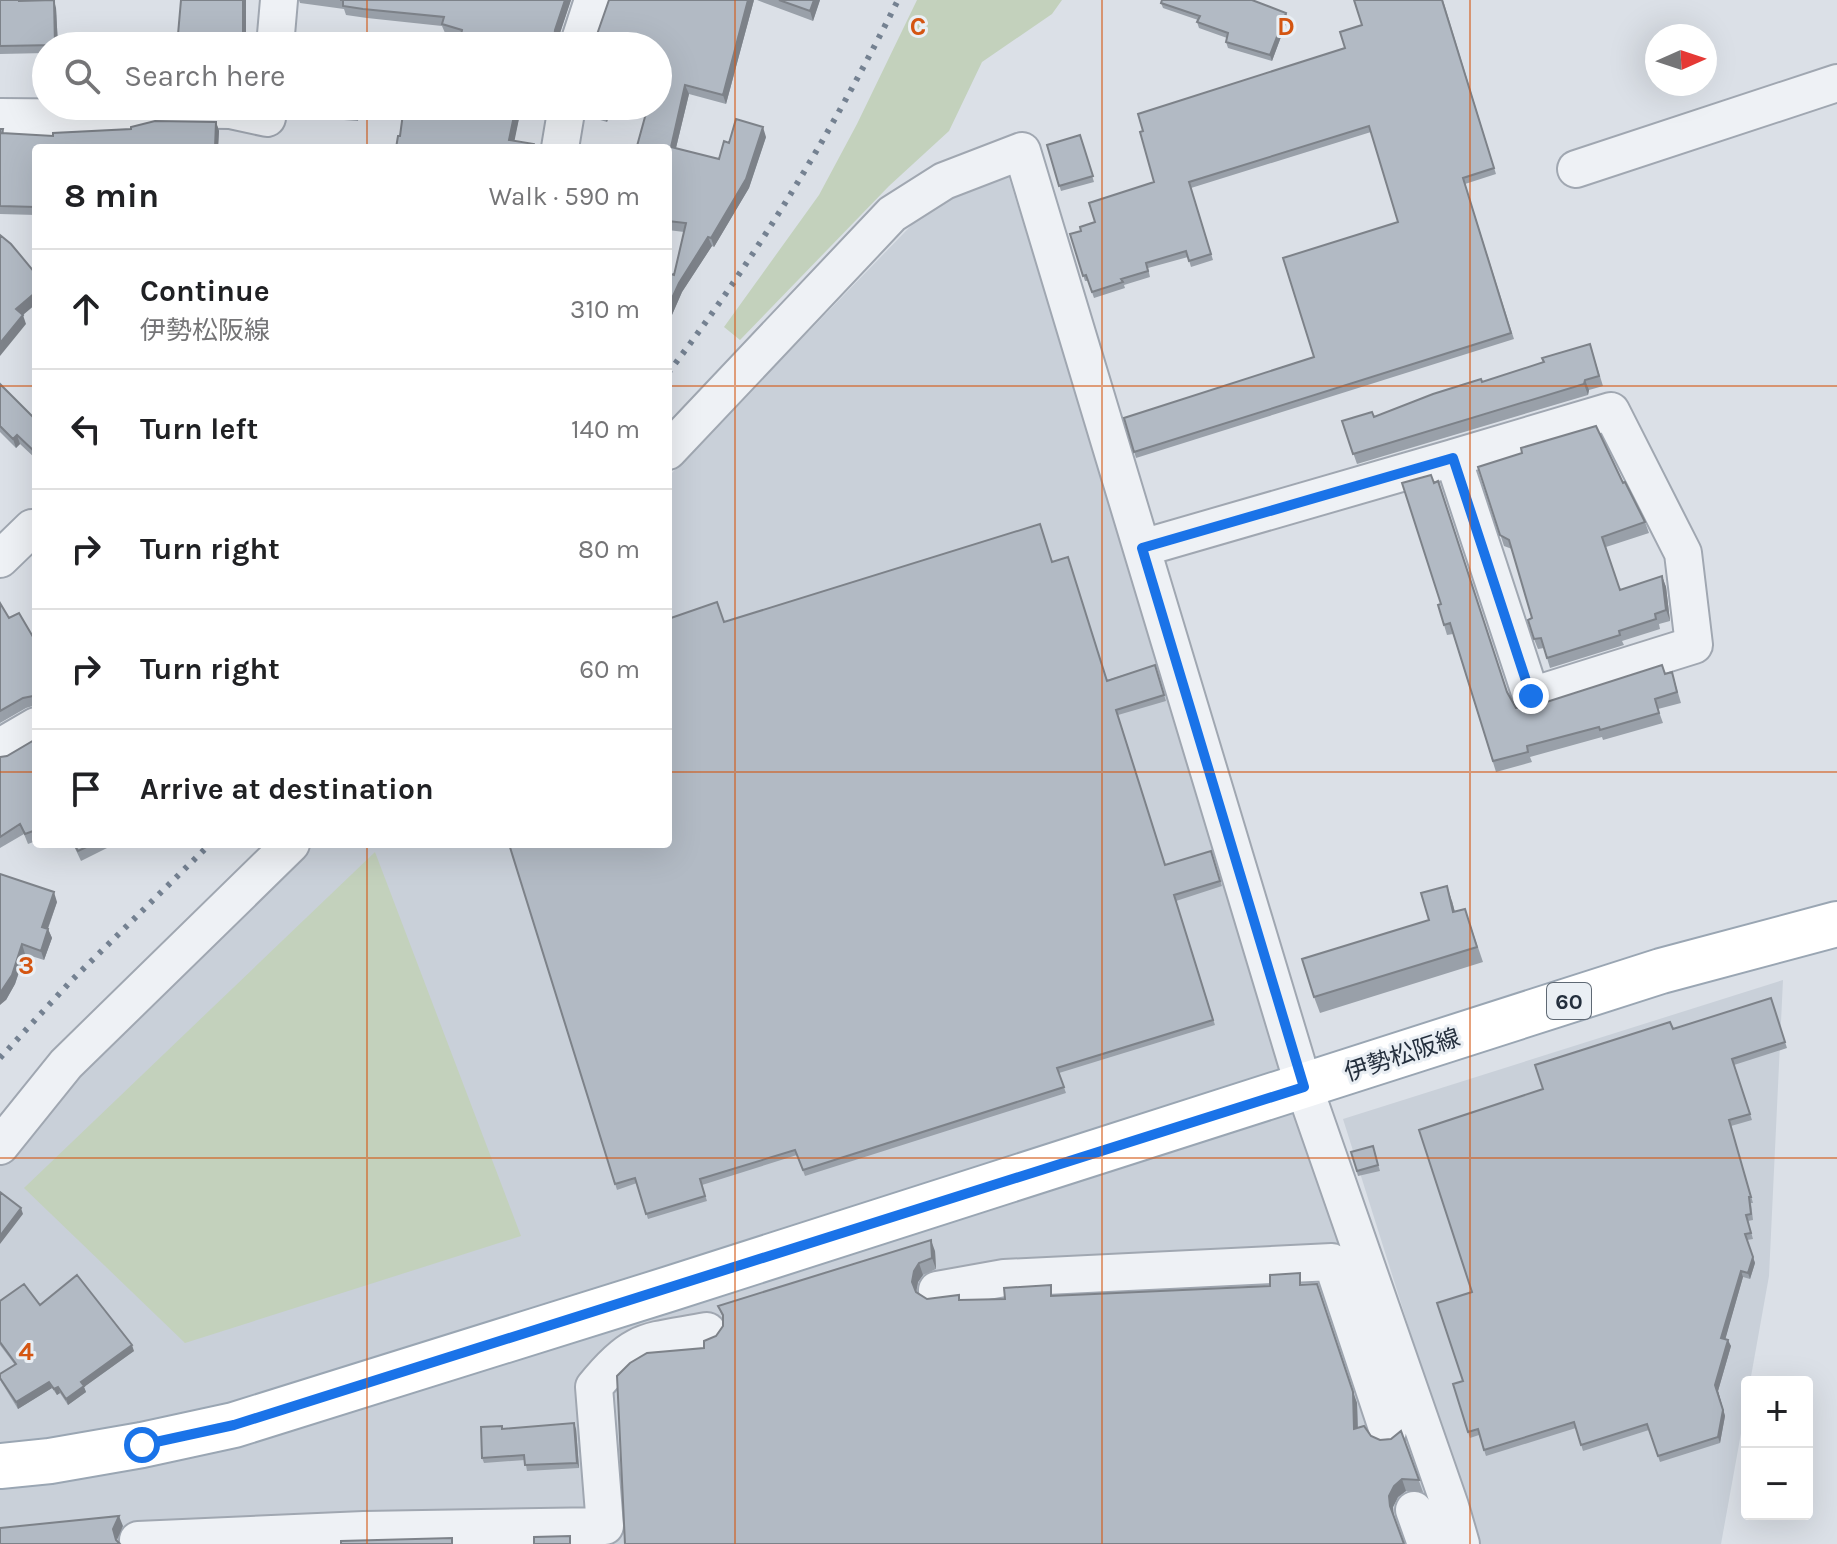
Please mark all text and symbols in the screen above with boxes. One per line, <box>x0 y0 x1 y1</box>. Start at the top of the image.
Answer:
text: C <box>910 11 926 42</box>
text: D <box>1277 11 1295 42</box>
north arrow <box>1645 24 1717 96</box>
search box <box>32 32 672 120</box>
icon: search <box>60 54 104 98</box>
text: Search here <box>124 58 285 94</box>
text: 8 min <box>64 176 159 216</box>
text: Walk · 590 m <box>489 181 640 212</box>
text: Continue <box>140 273 270 309</box>
icon: ahead <box>64 287 108 331</box>
text: 310 m <box>570 294 640 325</box>
text: 伊勢松阪線 <box>140 315 270 346</box>
icon: left <box>64 407 108 451</box>
text: Turn left <box>140 411 258 447</box>
text: 140 m <box>571 414 640 445</box>
icon: right <box>64 527 108 571</box>
text: Turn right <box>140 531 280 567</box>
text: 80 m <box>578 534 640 565</box>
icon: right <box>64 647 108 691</box>
text: Turn right <box>140 651 280 687</box>
text: 60 m <box>579 654 640 685</box>
route end <box>1513 678 1549 714</box>
icon: arrive <box>64 767 108 811</box>
text: Arrive at destination <box>140 771 434 807</box>
text: 3 <box>18 950 34 981</box>
road number: 60 <box>1547 983 1591 1019</box>
street label: 伊勢松阪線 <box>1341 1023 1463 1087</box>
text: 4 <box>18 1336 34 1367</box>
map controls <box>1741 1376 1813 1520</box>
button: + <box>1741 1376 1813 1448</box>
route start <box>124 1427 160 1463</box>
button: − <box>1741 1448 1813 1520</box>

